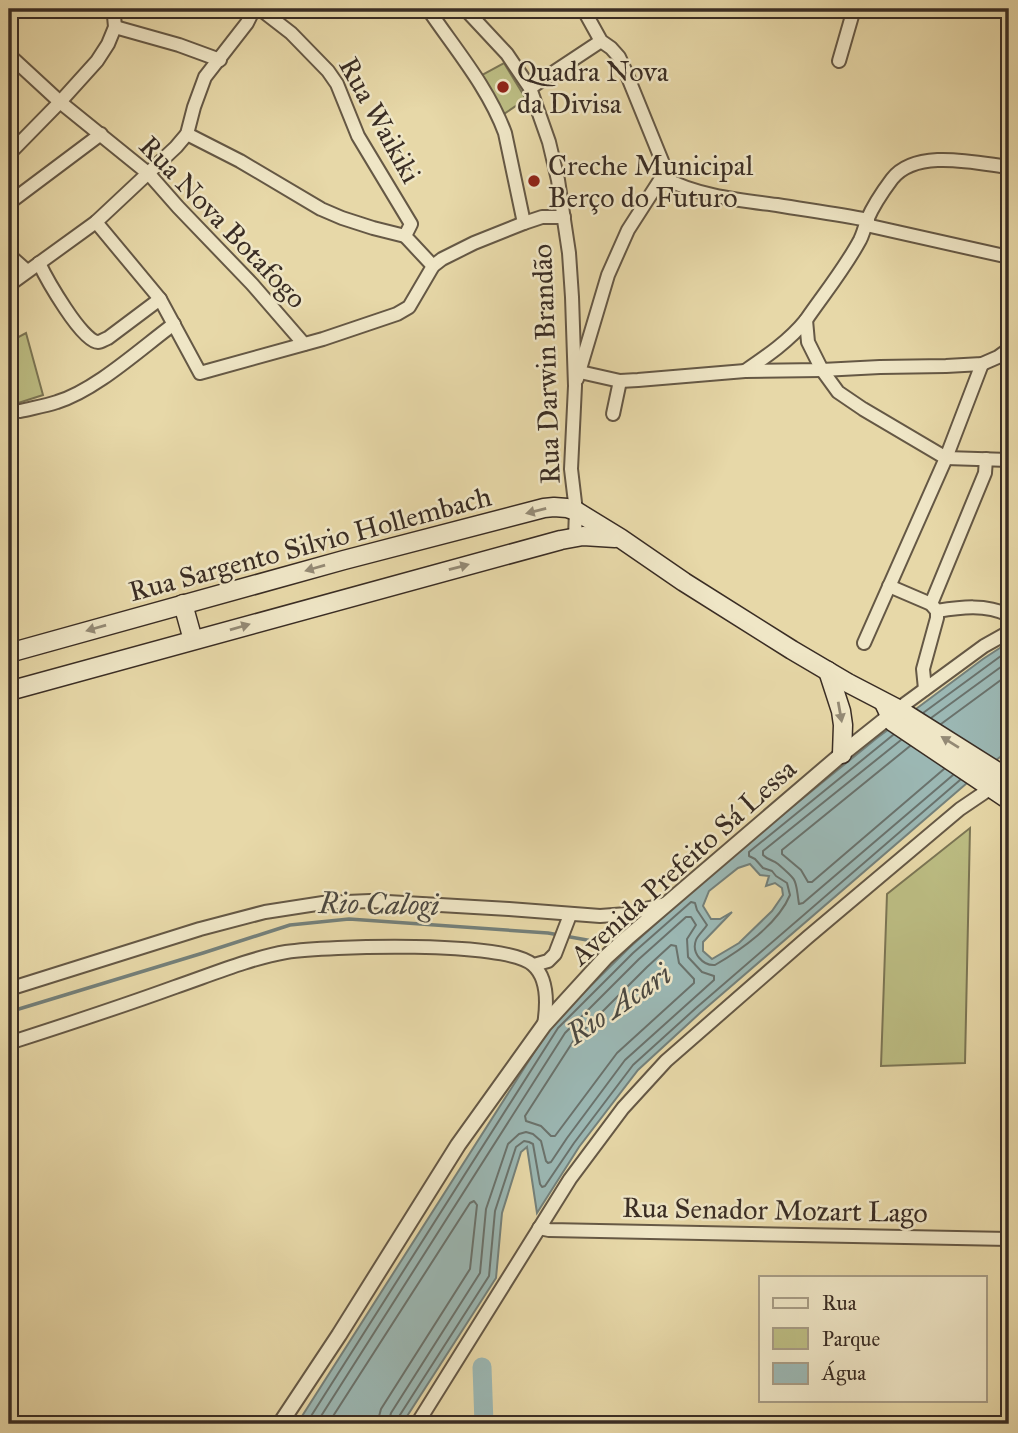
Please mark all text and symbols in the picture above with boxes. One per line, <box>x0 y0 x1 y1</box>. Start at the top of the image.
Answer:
street label: Rua Waikiki <box>331 51 429 189</box>
place label: Quadra Nova da Divisa <box>517 54 669 121</box>
marker: Quadra Nova da Divisa <box>495 79 511 95</box>
street label: Rua Nova Botafogo <box>132 128 314 316</box>
place label: Creche Municipal Berço do Futuro <box>548 148 754 215</box>
marker: Creche Municipal Berço do Futuro <box>526 173 542 189</box>
street label: Rua Darwin Brandão <box>524 243 568 485</box>
street label: Rua Sargento Silvio Hollembach <box>125 479 496 609</box>
one-way arrow <box>525 506 547 517</box>
one-way arrow <box>449 561 471 572</box>
one-way arrow <box>305 563 326 573</box>
one-way arrow <box>230 622 251 632</box>
one-way arrow <box>85 624 106 634</box>
one-way arrow <box>835 701 846 723</box>
one-way arrow <box>940 736 959 749</box>
street label: Avenida Prefeito Sá Lessa <box>562 751 803 973</box>
water label: Rio Calogi <box>317 885 440 923</box>
water label: Rio Acari <box>559 956 678 1053</box>
street label: Rua Senador Mozart Lago <box>622 1190 928 1230</box>
legend <box>759 1276 986 1402</box>
text: Rua <box>822 1290 857 1316</box>
text: Parque <box>822 1326 881 1352</box>
text: Água <box>821 1360 866 1386</box>

